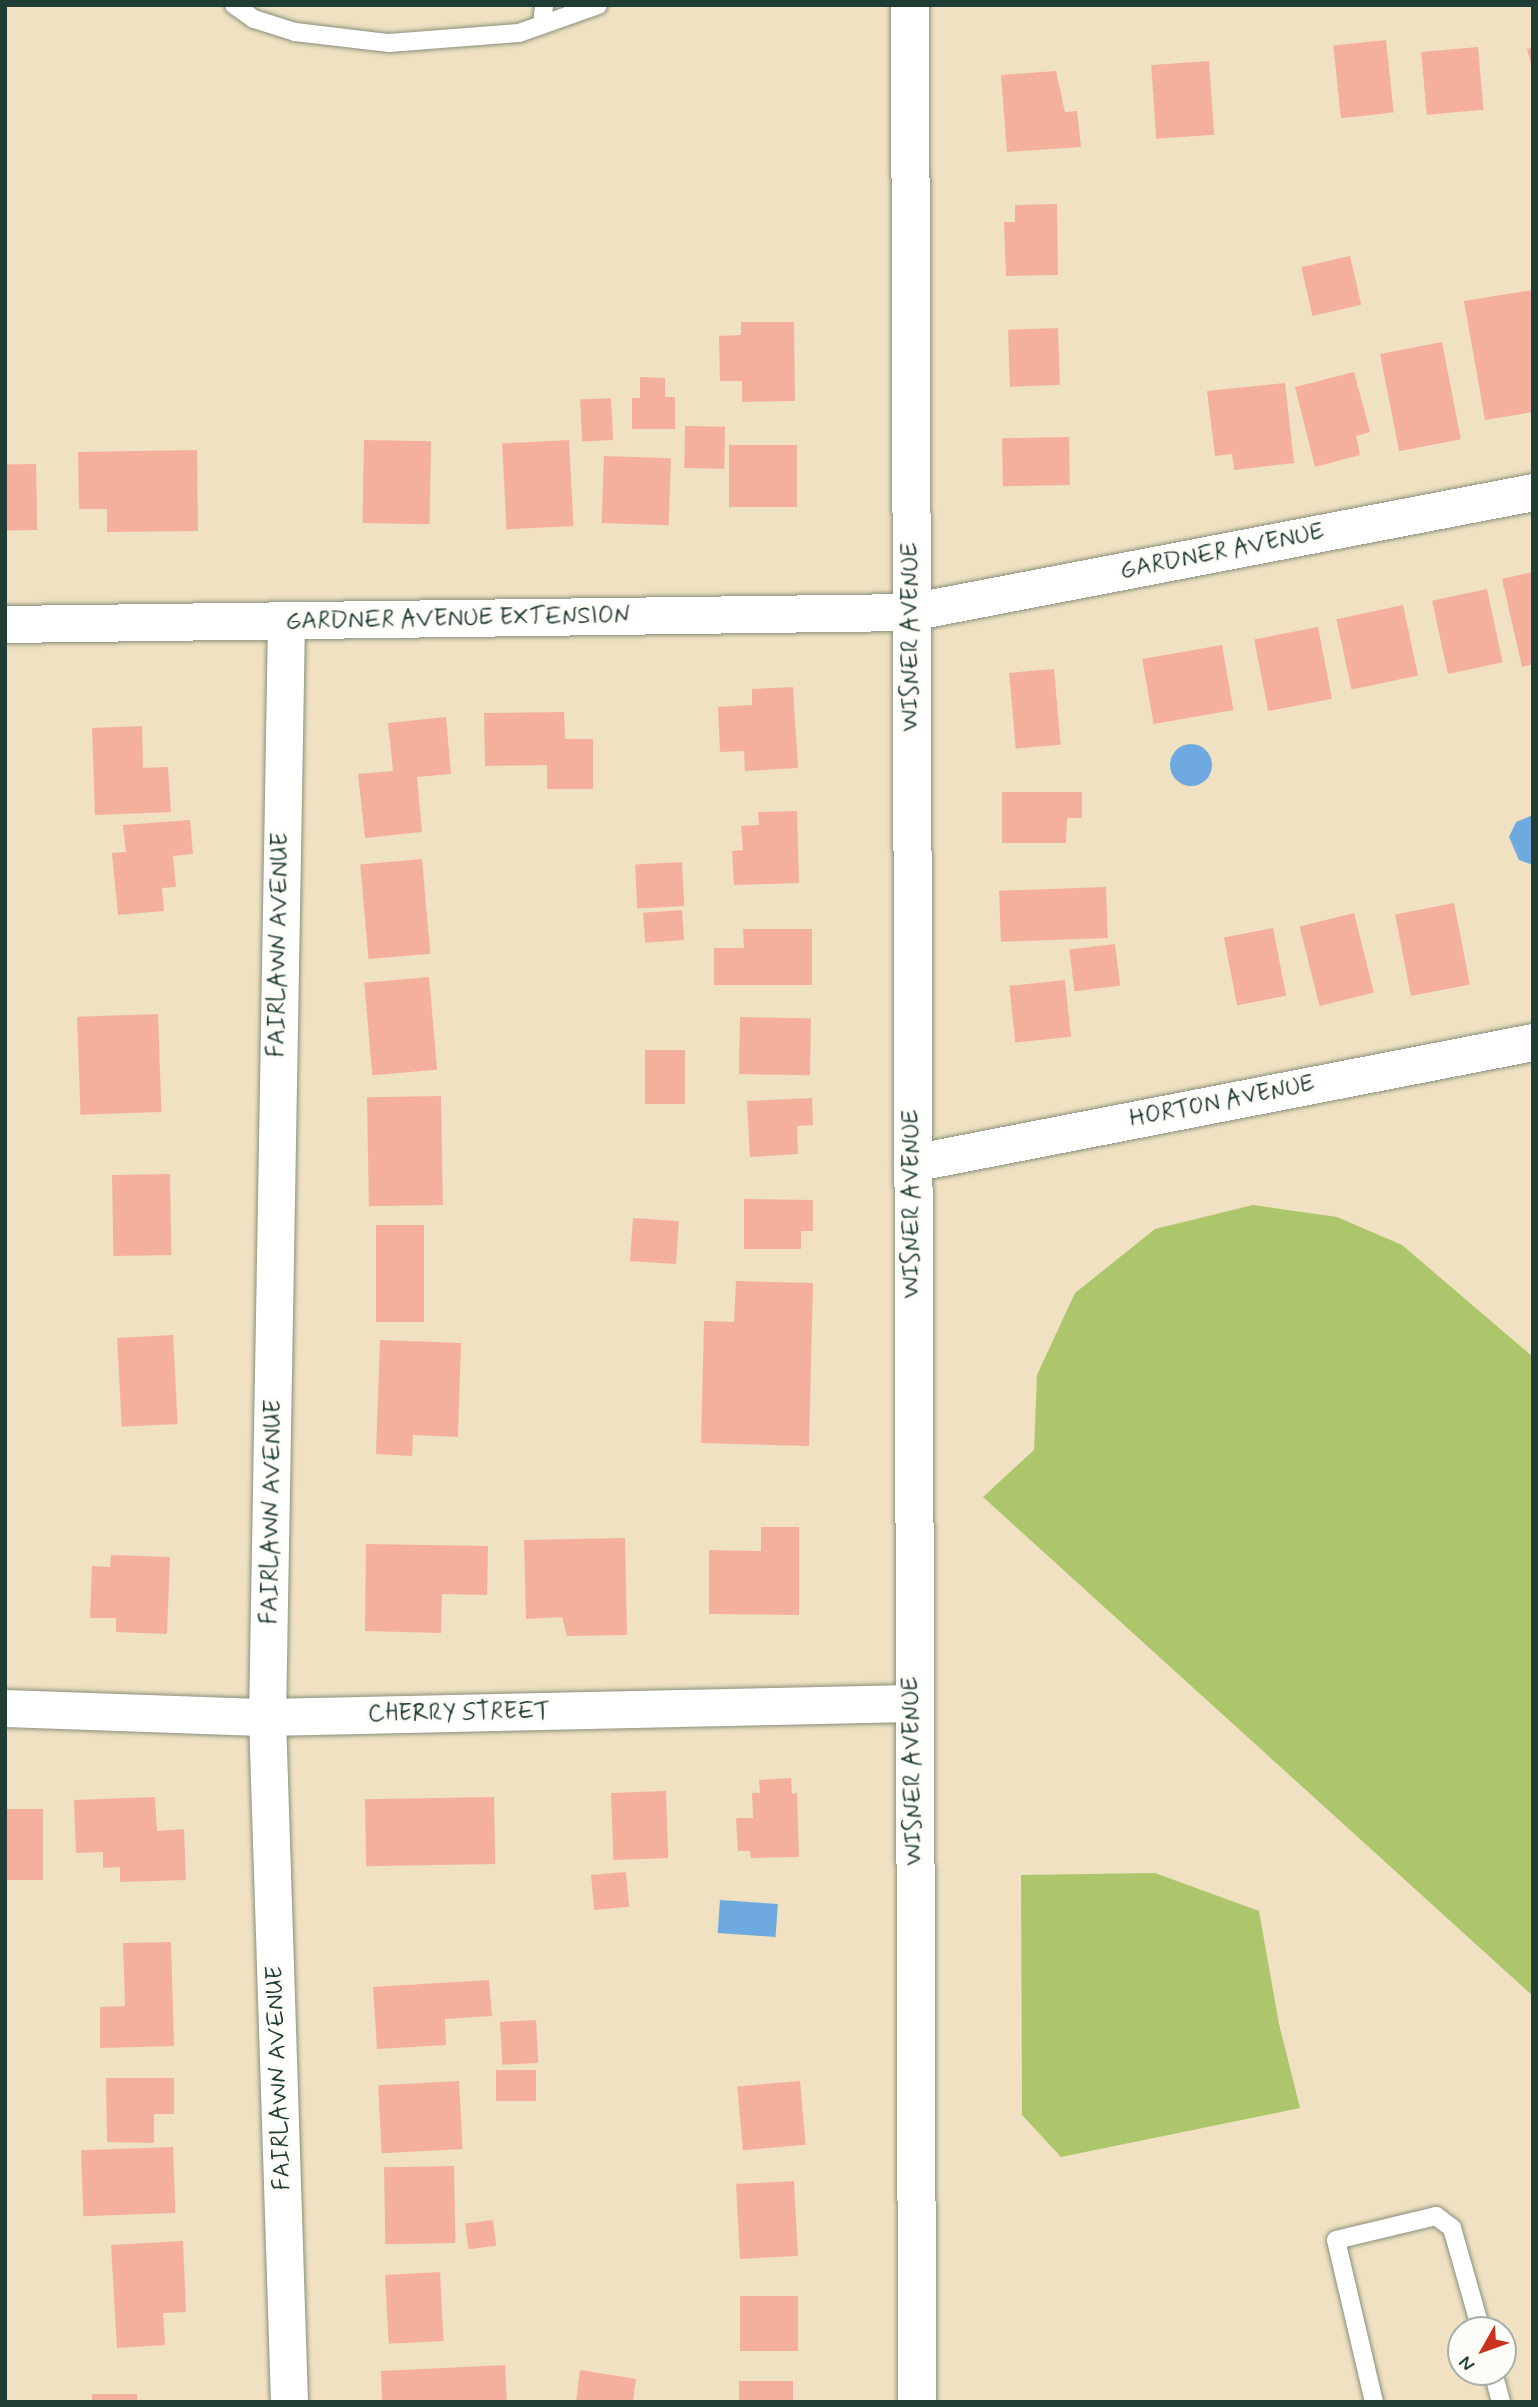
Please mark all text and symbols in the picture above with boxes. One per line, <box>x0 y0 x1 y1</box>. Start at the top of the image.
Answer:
street label: GARDNER AVENUE <box>1117 518 1327 586</box>
street label: WISNER AVENUE <box>897 540 925 734</box>
street label: GARDNER AVENUE EXTENSION <box>284 602 632 636</box>
street label: FAIRLAWN AVENUE <box>263 833 295 1057</box>
street label: HORTON AVENUE <box>1125 1070 1319 1134</box>
street label: WISNER AVENUE <box>898 1107 926 1301</box>
street label: FAIRLAWN AVENUE <box>256 1400 288 1624</box>
street label: WISNER AVENUE <box>897 1674 929 1868</box>
street label: CHERRY STREET <box>366 1697 552 1729</box>
street label: FAIRLAWN AVENUE <box>261 1966 297 2190</box>
north arrow <box>1447 2316 1517 2386</box>
text: N <box>1453 2351 1481 2376</box>

